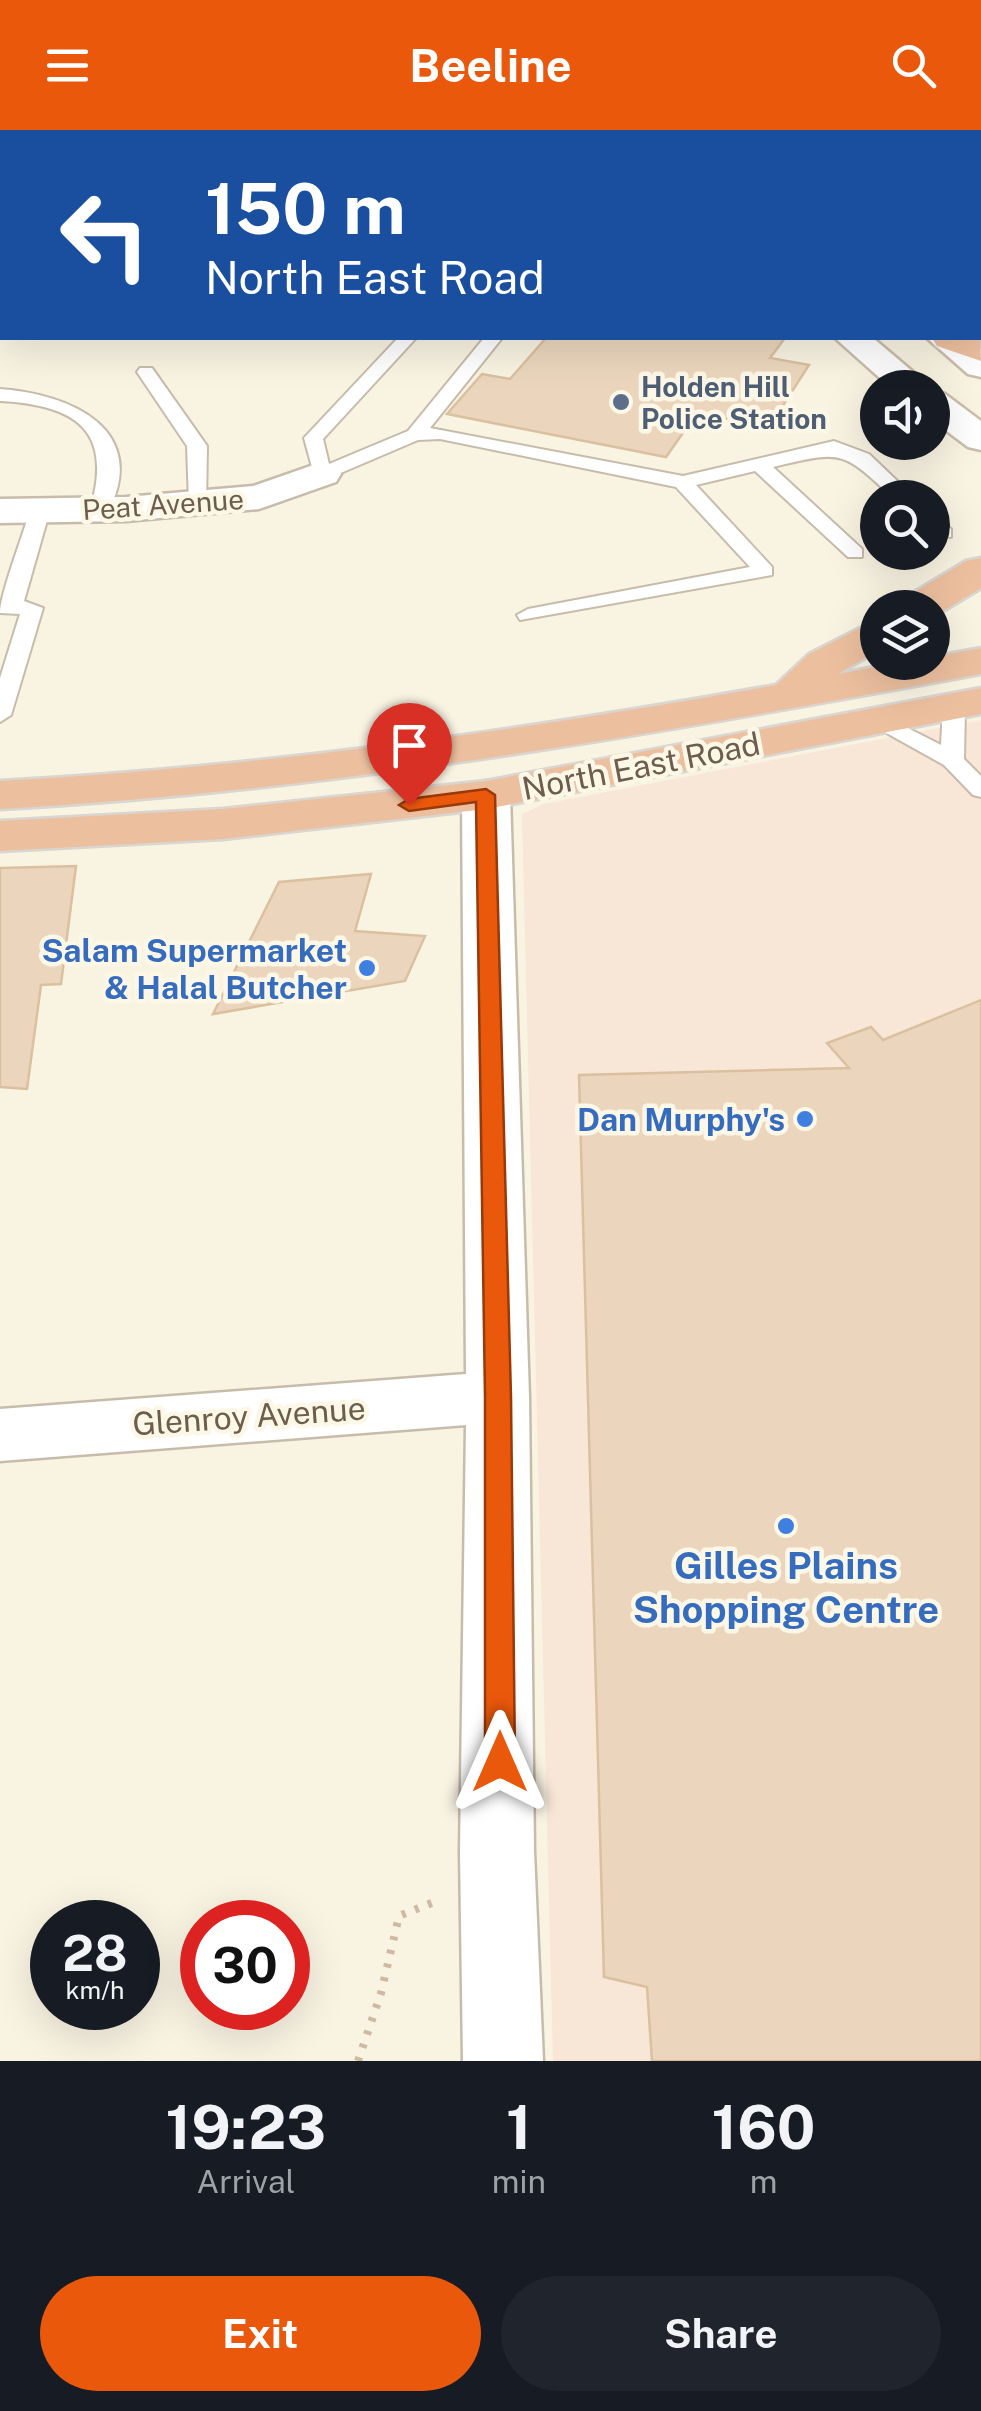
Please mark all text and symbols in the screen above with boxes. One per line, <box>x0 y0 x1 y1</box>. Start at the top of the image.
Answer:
icon: menu <box>40 38 95 93</box>
icon: search <box>886 38 941 93</box>
text: Beeline <box>409 39 572 92</box>
text: 150 m <box>205 167 406 250</box>
icon: left <box>40 170 170 300</box>
text: North East Road <box>205 251 545 304</box>
place label: Holden Hill Police Station <box>641 370 827 435</box>
map controls <box>860 370 950 680</box>
button: sound <box>860 370 950 460</box>
marker: Holden Hill Police Station <box>610 391 632 413</box>
button: search <box>860 480 950 570</box>
street label: Peat Avenue <box>81 482 245 526</box>
button: layers <box>860 590 950 680</box>
pin <box>367 703 452 806</box>
icon: arrive <box>382 718 437 773</box>
street label: North East Road <box>519 725 763 807</box>
place label: Salam Supermarket & Halal Butcher <box>41 932 347 1006</box>
marker: Salam Supermarket & Halal Butcher <box>356 957 378 979</box>
place label: Dan Murphy's <box>577 1101 785 1138</box>
marker: Dan Murphy's <box>794 1108 816 1130</box>
street label: Glenroy Avenue <box>131 1389 367 1443</box>
marker: Gilles Plains Shopping Centre <box>775 1515 797 1537</box>
place label: Gilles Plains Shopping Centre <box>633 1543 939 1632</box>
position arrow <box>448 1710 552 1814</box>
speed limit sign: 30 <box>180 1900 310 2030</box>
text: 28 <box>62 1923 128 1982</box>
text: km/h <box>66 1975 124 2005</box>
text: 19:23 <box>166 2092 326 2163</box>
text: 1 <box>506 2092 532 2163</box>
text: 160 <box>712 2092 815 2163</box>
text: Arrival <box>196 2163 295 2200</box>
text: min <box>492 2163 546 2200</box>
text: m <box>750 2163 777 2200</box>
button: Exit <box>40 2276 481 2391</box>
button: Share <box>501 2276 941 2391</box>

